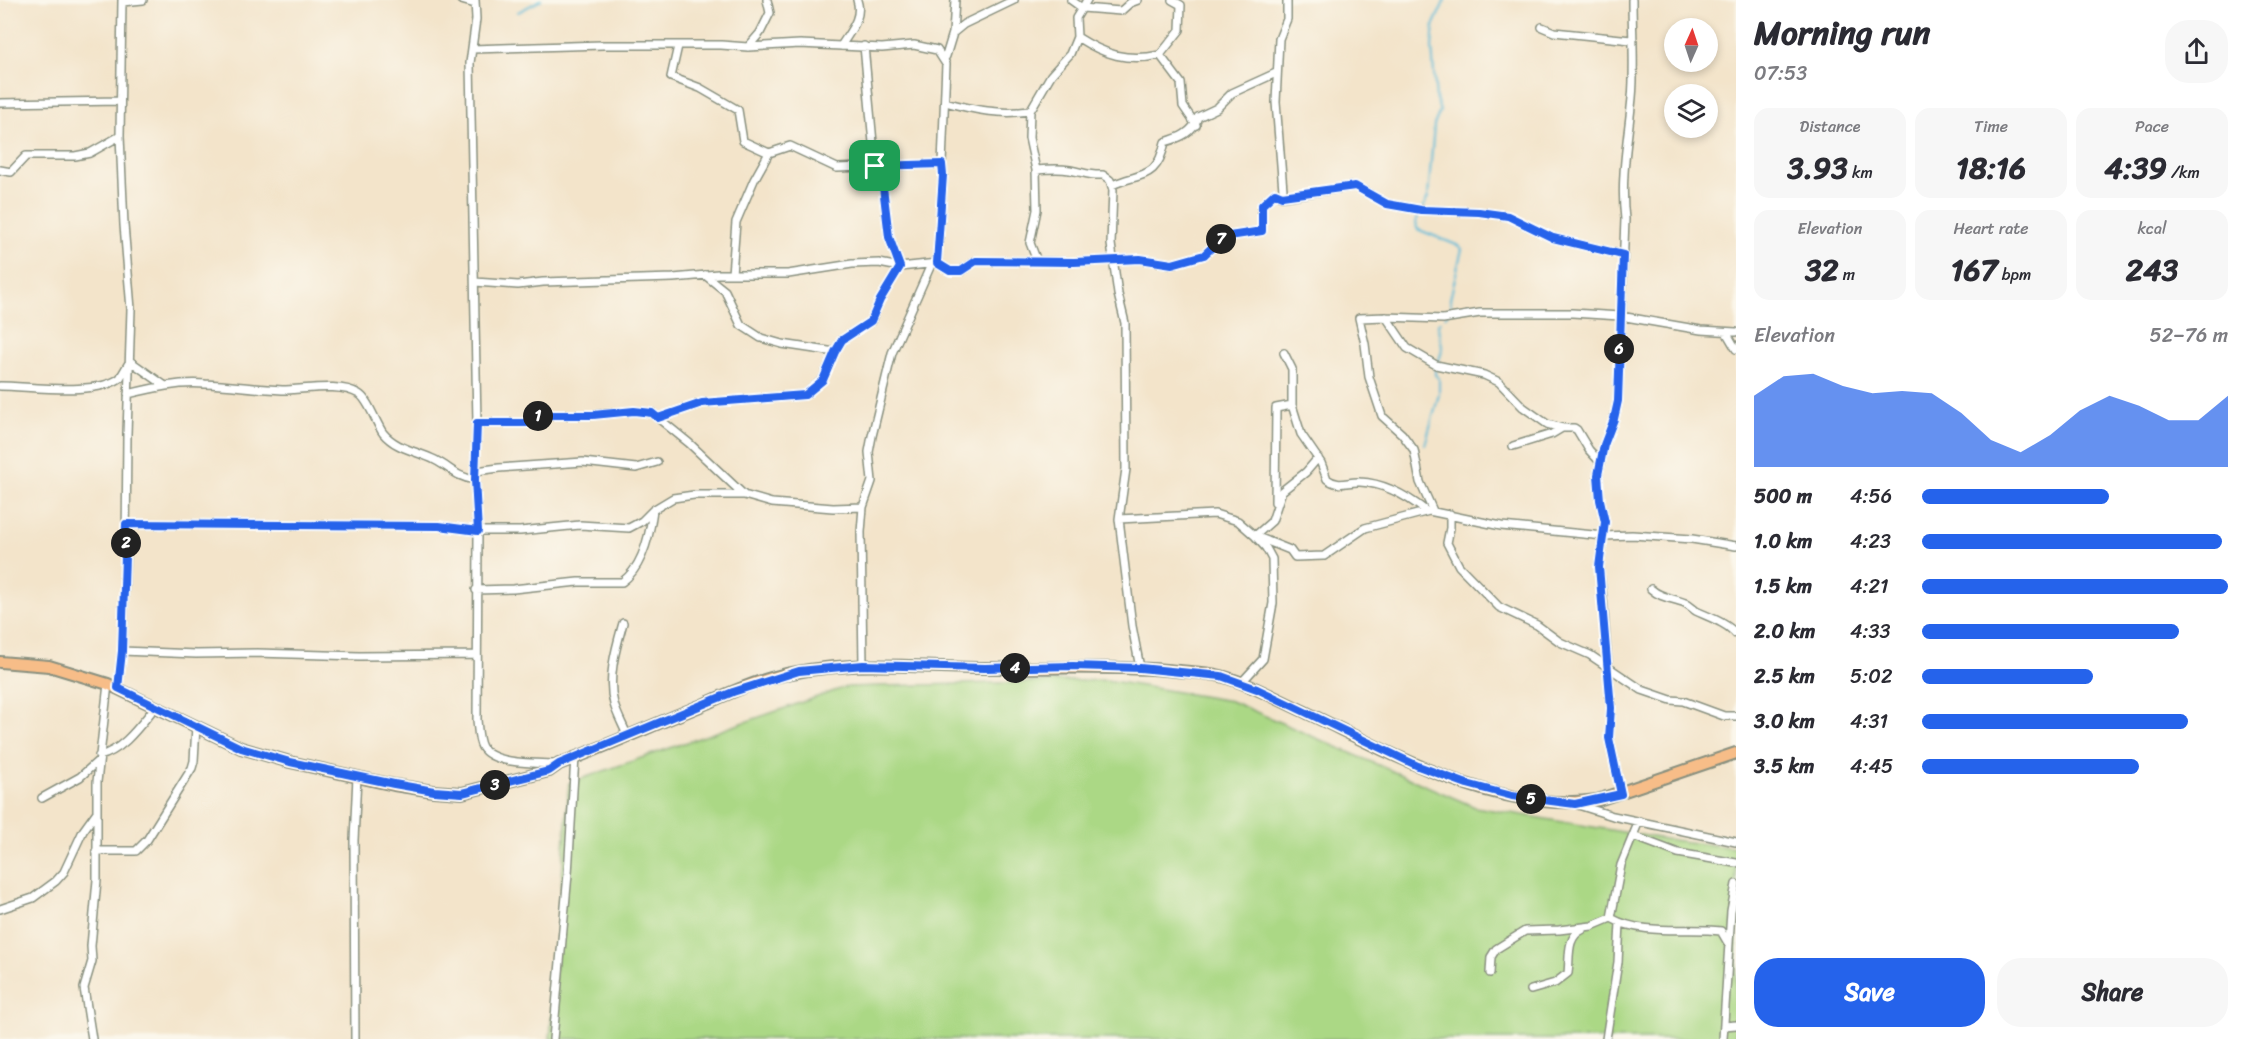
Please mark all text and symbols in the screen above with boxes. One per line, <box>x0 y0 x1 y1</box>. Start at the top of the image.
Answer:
text: Morning run <box>1754 4 1930 62</box>
north arrow <box>1664 18 1718 72</box>
map controls <box>1664 18 1718 138</box>
button: share <box>2165 20 2228 83</box>
text: 07:53 <box>1754 56 1807 91</box>
button: layers <box>1664 84 1718 138</box>
text: Distance <box>1800 112 1860 141</box>
text: Time <box>1974 112 2008 141</box>
text: Pace <box>2135 112 2169 141</box>
pin <box>849 140 900 191</box>
text: 3.93 <box>1787 141 1848 195</box>
text: 18:16 <box>1956 141 2026 195</box>
text: 4:39 <box>2104 141 2167 195</box>
icon: arrive <box>858 149 891 182</box>
text: km <box>1848 158 1873 187</box>
text: /km <box>2167 158 2200 187</box>
text: Elevation <box>1798 214 1862 243</box>
text: Heart rate <box>1953 214 2029 243</box>
text: kcal <box>2137 214 2167 243</box>
pin: 7 <box>1206 224 1236 254</box>
text: 7 <box>1216 224 1226 253</box>
text: 32 <box>1805 243 1839 297</box>
text: 167 <box>1951 243 1998 297</box>
text: 243 <box>2126 243 2178 297</box>
text: m <box>1839 260 1855 289</box>
text: bpm <box>1998 260 2031 289</box>
text: Elevation <box>1754 318 1835 353</box>
text: 52–76 m <box>2150 318 2228 353</box>
pin: 6 <box>1604 334 1634 364</box>
text: 6 <box>1614 334 1624 363</box>
pin: 1 <box>523 401 553 431</box>
text: 1 <box>535 401 541 430</box>
text: 500 m <box>1754 479 1812 514</box>
text: 4:56 <box>1850 479 1892 514</box>
text: 1.0 km <box>1754 524 1812 559</box>
text: 4:23 <box>1850 524 1891 559</box>
pin: 2 <box>111 528 141 558</box>
text: 2 <box>121 528 131 557</box>
text: 1.5 km <box>1754 569 1812 604</box>
text: 4:21 <box>1850 569 1889 604</box>
text: 2.0 km <box>1754 614 1815 649</box>
text: 4:33 <box>1850 614 1891 649</box>
pin: 4 <box>1000 653 1030 683</box>
text: 4 <box>1010 653 1020 682</box>
text: 2.5 km <box>1754 659 1815 694</box>
text: 5:02 <box>1850 659 1892 694</box>
text: 3.0 km <box>1754 704 1815 739</box>
text: 4:31 <box>1850 704 1888 739</box>
text: 3.5 km <box>1754 749 1814 784</box>
text: 4:45 <box>1850 749 1893 784</box>
pin: 3 <box>480 770 510 800</box>
text: 3 <box>491 770 499 799</box>
pin: 5 <box>1516 784 1546 814</box>
text: 5 <box>1526 784 1536 813</box>
button: Save <box>1754 958 1985 1027</box>
button: Share <box>1997 958 2228 1027</box>

